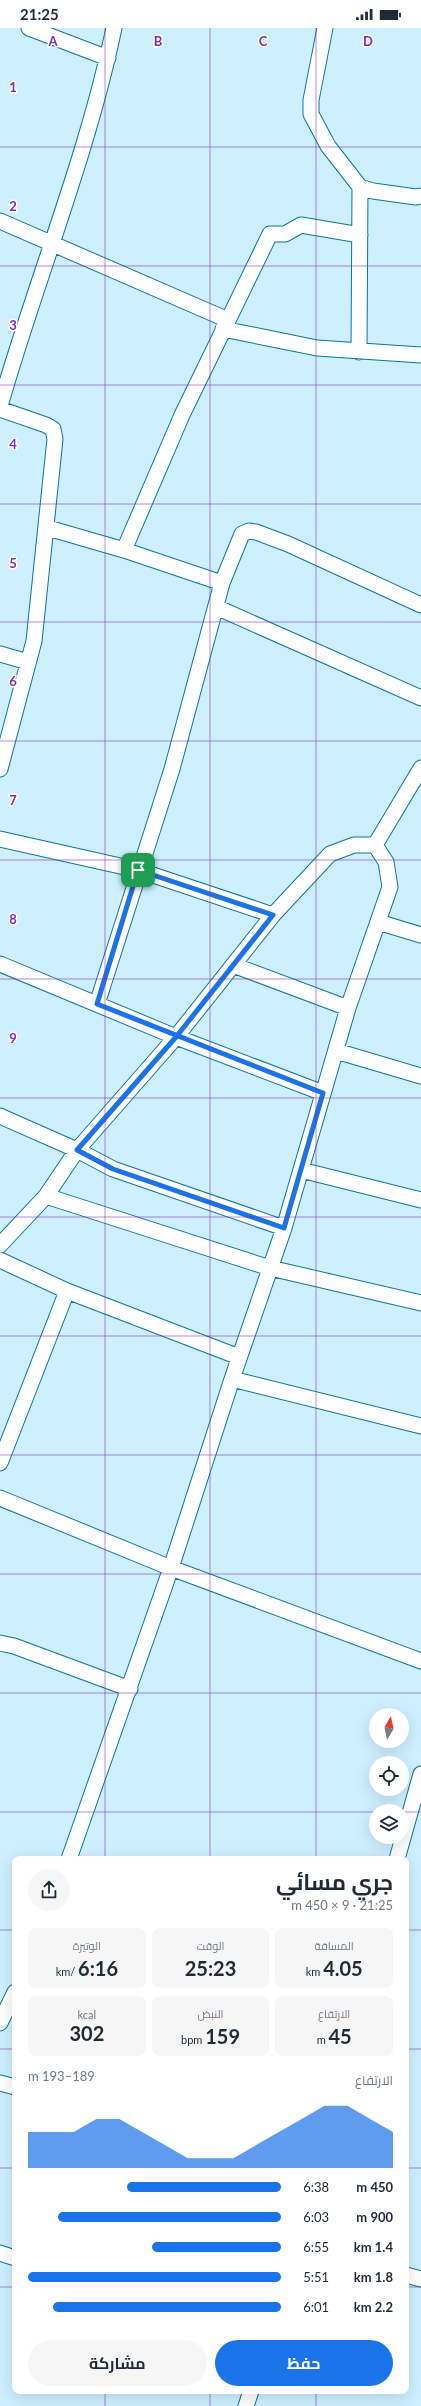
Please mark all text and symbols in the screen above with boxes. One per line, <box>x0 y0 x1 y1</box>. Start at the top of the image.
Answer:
text: 21:25 <box>20 5 59 23</box>
text: A <box>47 33 58 49</box>
text: B <box>154 33 163 49</box>
text: C <box>259 33 268 49</box>
text: D <box>363 33 373 49</box>
text: 1 <box>9 79 17 95</box>
text: 2 <box>9 198 17 214</box>
text: 3 <box>9 317 17 333</box>
text: 4 <box>9 436 17 452</box>
text: 5 <box>9 555 17 571</box>
text: 6 <box>9 673 17 689</box>
text: 7 <box>9 792 17 808</box>
pin <box>121 853 155 887</box>
icon: arrive <box>127 859 149 881</box>
text: 8 <box>9 911 17 927</box>
text: 9 <box>9 1030 17 1046</box>
north arrow <box>369 1708 409 1748</box>
map controls <box>369 1708 409 1844</box>
button: locate <box>369 1756 409 1796</box>
button: layers <box>369 1804 409 1844</box>
text: جري مسائي <box>276 1868 393 1895</box>
button: share <box>28 1869 70 1911</box>
text: 21:25 · 9 × 450 m <box>291 1897 393 1913</box>
text: الوتيرة <box>73 1939 101 1952</box>
text: الوقت <box>197 1939 225 1952</box>
text: المسافة <box>315 1939 354 1952</box>
text: 6:16 <box>78 1956 118 1980</box>
text: 25:23 <box>185 1956 236 1980</box>
text: 4.05 <box>323 1956 363 1980</box>
text: /km <box>56 1965 78 1978</box>
text: km <box>306 1965 323 1978</box>
text: النبض <box>198 2007 223 2020</box>
text: الارتفاع <box>318 2007 350 2020</box>
text: kcal <box>78 2008 96 2021</box>
text: 302 <box>69 2021 104 2045</box>
text: 159 <box>205 2024 240 2048</box>
text: 45 <box>329 2024 352 2048</box>
text: bpm <box>181 2033 205 2046</box>
text: m <box>317 2033 329 2046</box>
text: 189–193 m <box>28 2068 95 2084</box>
text: الارتفاع <box>355 2072 393 2088</box>
text: 6:38 <box>303 2179 329 2195</box>
text: 450 m <box>356 2179 393 2195</box>
text: 6:03 <box>303 2209 329 2225</box>
text: 900 m <box>356 2209 393 2225</box>
text: 6:55 <box>303 2239 329 2255</box>
text: 1.4 km <box>354 2239 393 2255</box>
text: 5:51 <box>303 2269 329 2285</box>
text: 1.8 km <box>354 2269 393 2285</box>
text: 6:01 <box>303 2299 329 2315</box>
text: 2.2 km <box>354 2299 393 2315</box>
button: مشاركة <box>28 2340 207 2386</box>
button: حفظ <box>215 2340 393 2386</box>

